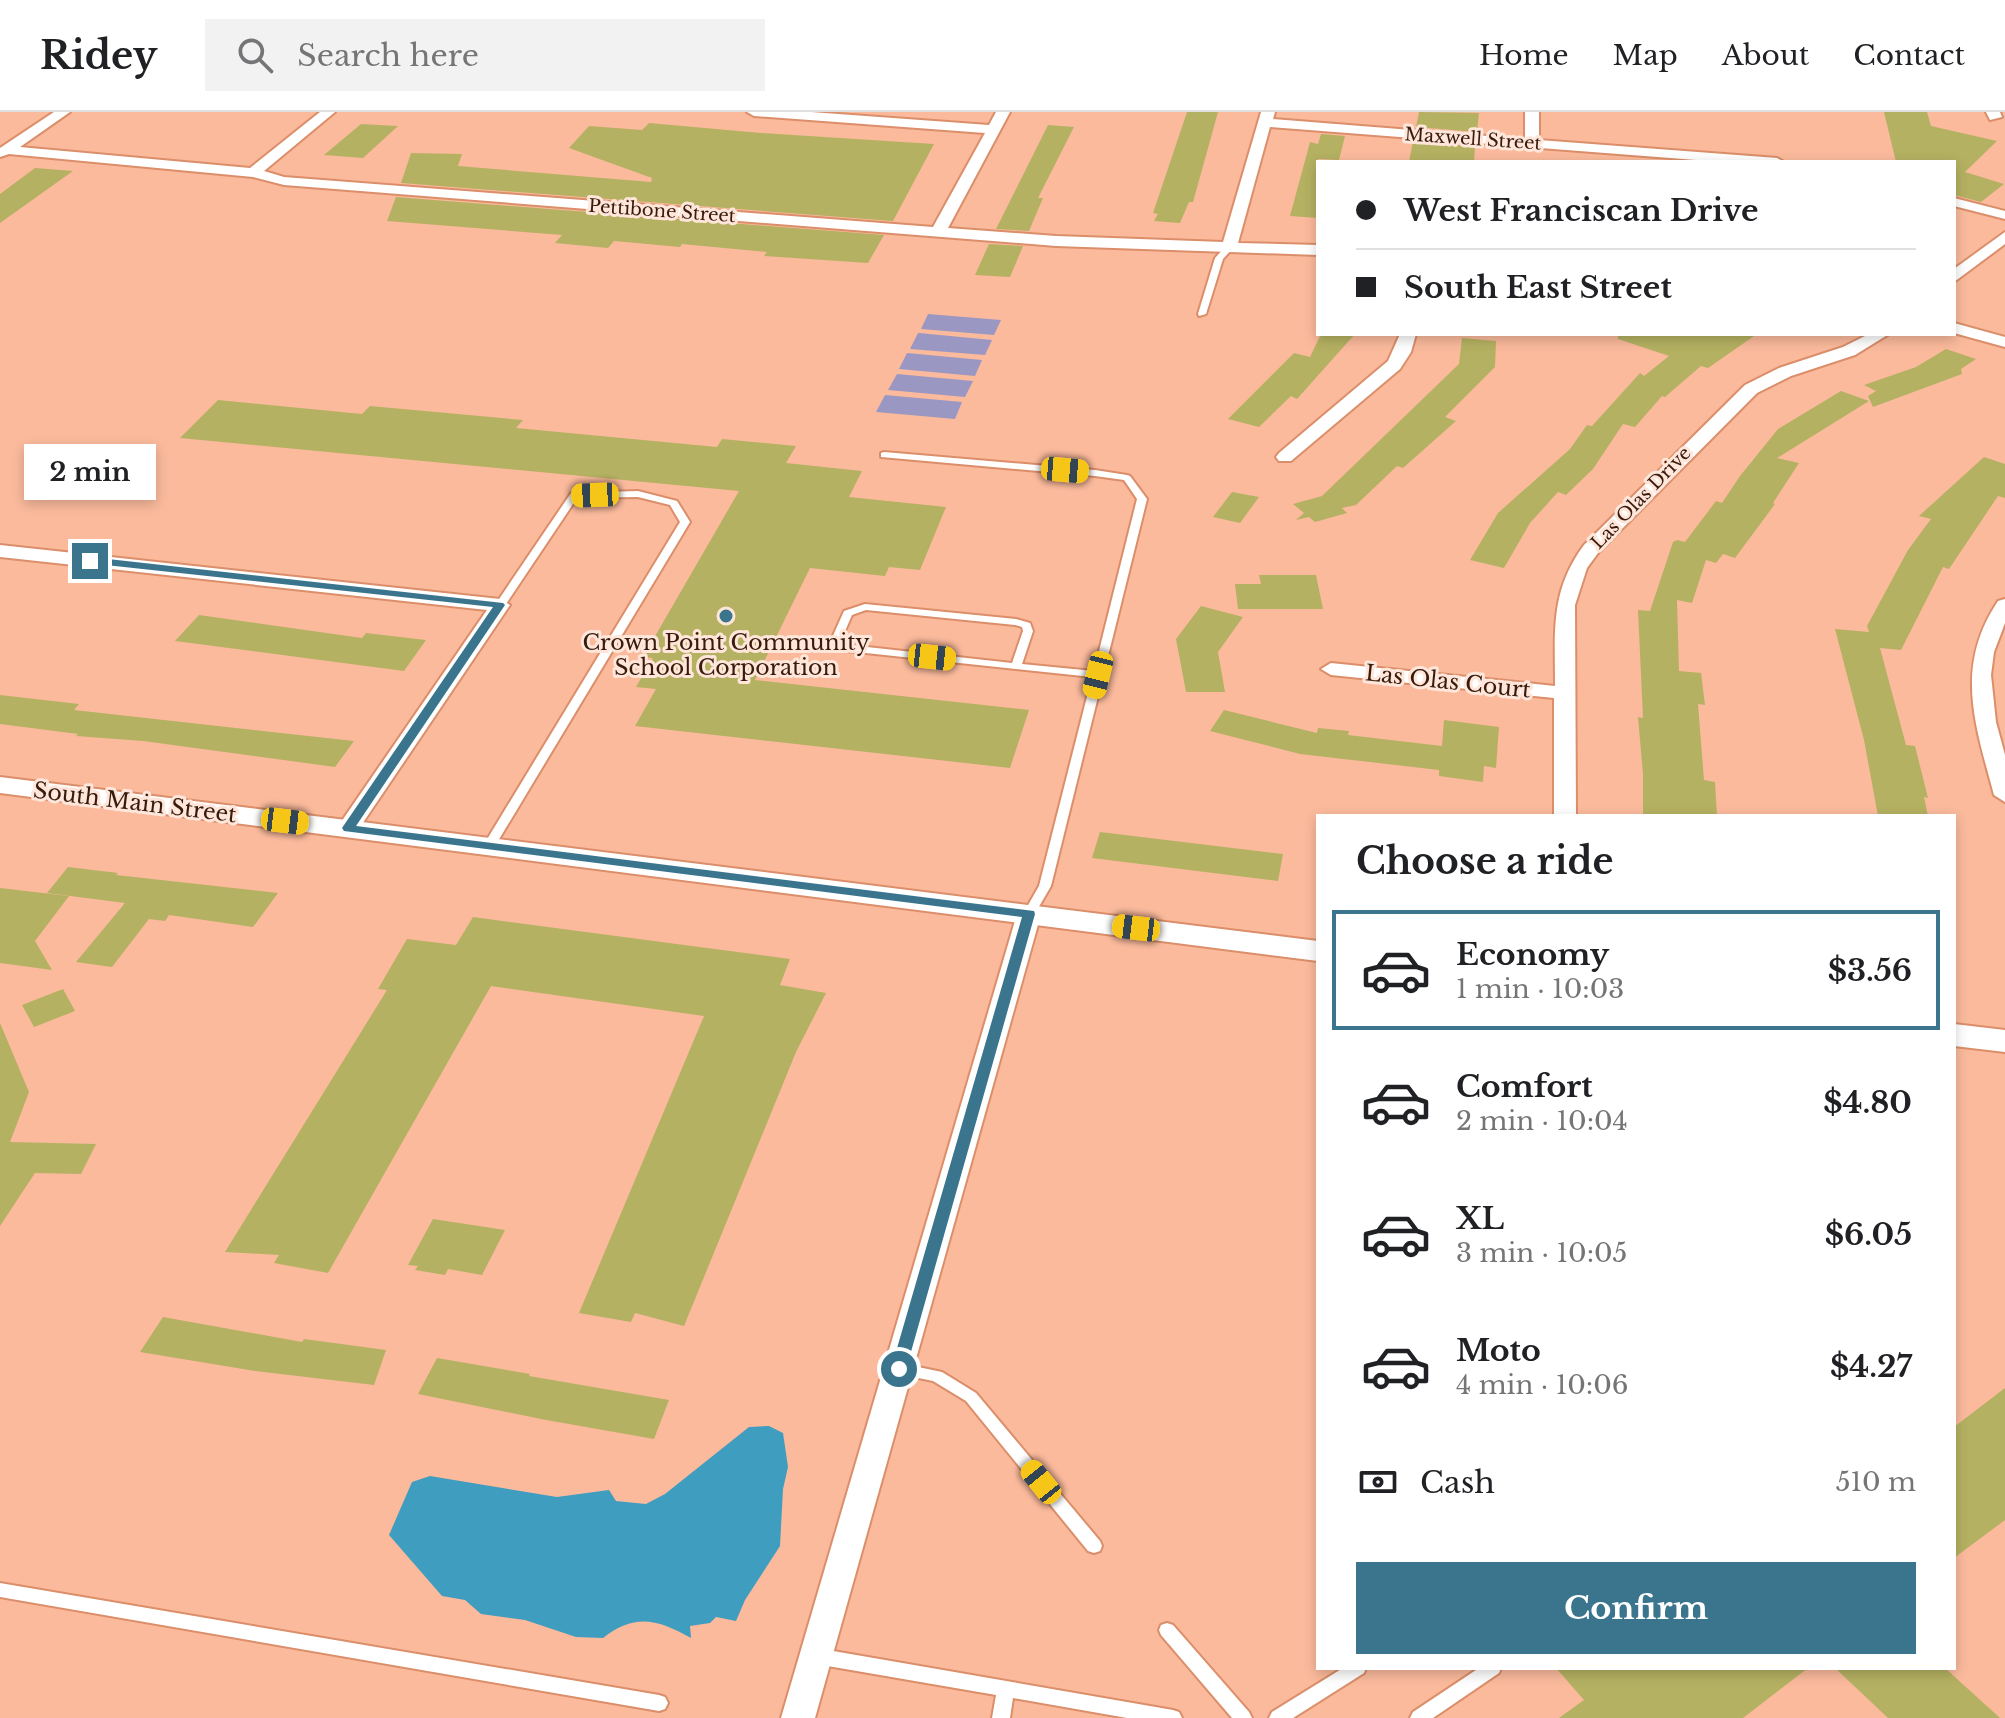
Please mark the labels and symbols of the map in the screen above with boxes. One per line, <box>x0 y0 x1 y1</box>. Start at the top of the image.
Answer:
street label: Maxwell Street <box>1404 123 1542 155</box>
street label: Pettibone Street <box>588 195 737 227</box>
street label: Las Olas Drive <box>1587 442 1695 554</box>
callout: 2 min <box>24 445 156 501</box>
car <box>1040 456 1090 484</box>
car <box>571 482 619 508</box>
route end <box>72 543 108 579</box>
marker: Crown Point Community School Corporation <box>717 607 735 625</box>
place label: Crown Point Community School Corporation <box>582 629 870 681</box>
car <box>907 643 957 671</box>
car <box>1081 649 1115 701</box>
street label: Las Olas Court <box>1364 659 1533 704</box>
street label: South Main Street <box>32 777 239 828</box>
car <box>260 806 310 836</box>
car <box>1111 913 1161 943</box>
route start <box>881 1351 917 1387</box>
car <box>1017 1456 1065 1508</box>

